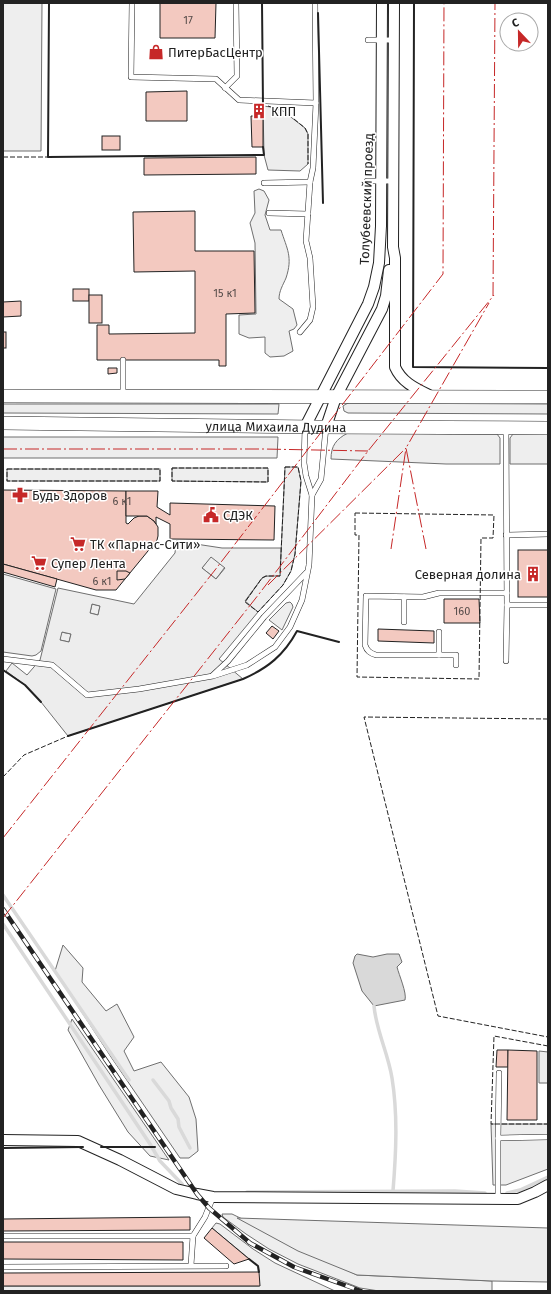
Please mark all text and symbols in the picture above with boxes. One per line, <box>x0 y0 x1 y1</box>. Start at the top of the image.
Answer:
north arrow <box>499 12 539 52</box>
house number: 17 <box>183 14 193 27</box>
text: С <box>510 16 521 30</box>
shop icon: ПитерБасЦентр <box>147 43 165 61</box>
place label: ПитерБасЦентр <box>168 45 263 60</box>
building icon: КПП <box>250 102 268 120</box>
place label: КПП <box>271 104 296 119</box>
street label: Толубеевский проезд <box>357 133 376 265</box>
house number: 15 к1 <box>213 287 237 300</box>
street label: улица Михаила Дудина <box>206 419 346 435</box>
pharmacy icon: Будь Здоров <box>11 486 29 504</box>
place label: Будь Здоров <box>32 488 107 503</box>
house number: 6 к1 <box>112 495 132 508</box>
public building icon: СДЭК <box>202 506 220 524</box>
place label: СДЭК <box>223 508 253 523</box>
supermarket icon: ТК «Парнас-Сити» <box>69 535 87 553</box>
place label: ТК «Парнас-Сити» <box>90 537 200 552</box>
supermarket icon: Супер Лента <box>30 554 48 572</box>
place label: Супер Лента <box>51 556 126 571</box>
building icon: Северная долина <box>524 565 542 583</box>
place label: Северная долина <box>415 567 521 582</box>
house number: 6 к1 <box>92 575 112 588</box>
house number: 160 <box>454 605 470 618</box>

